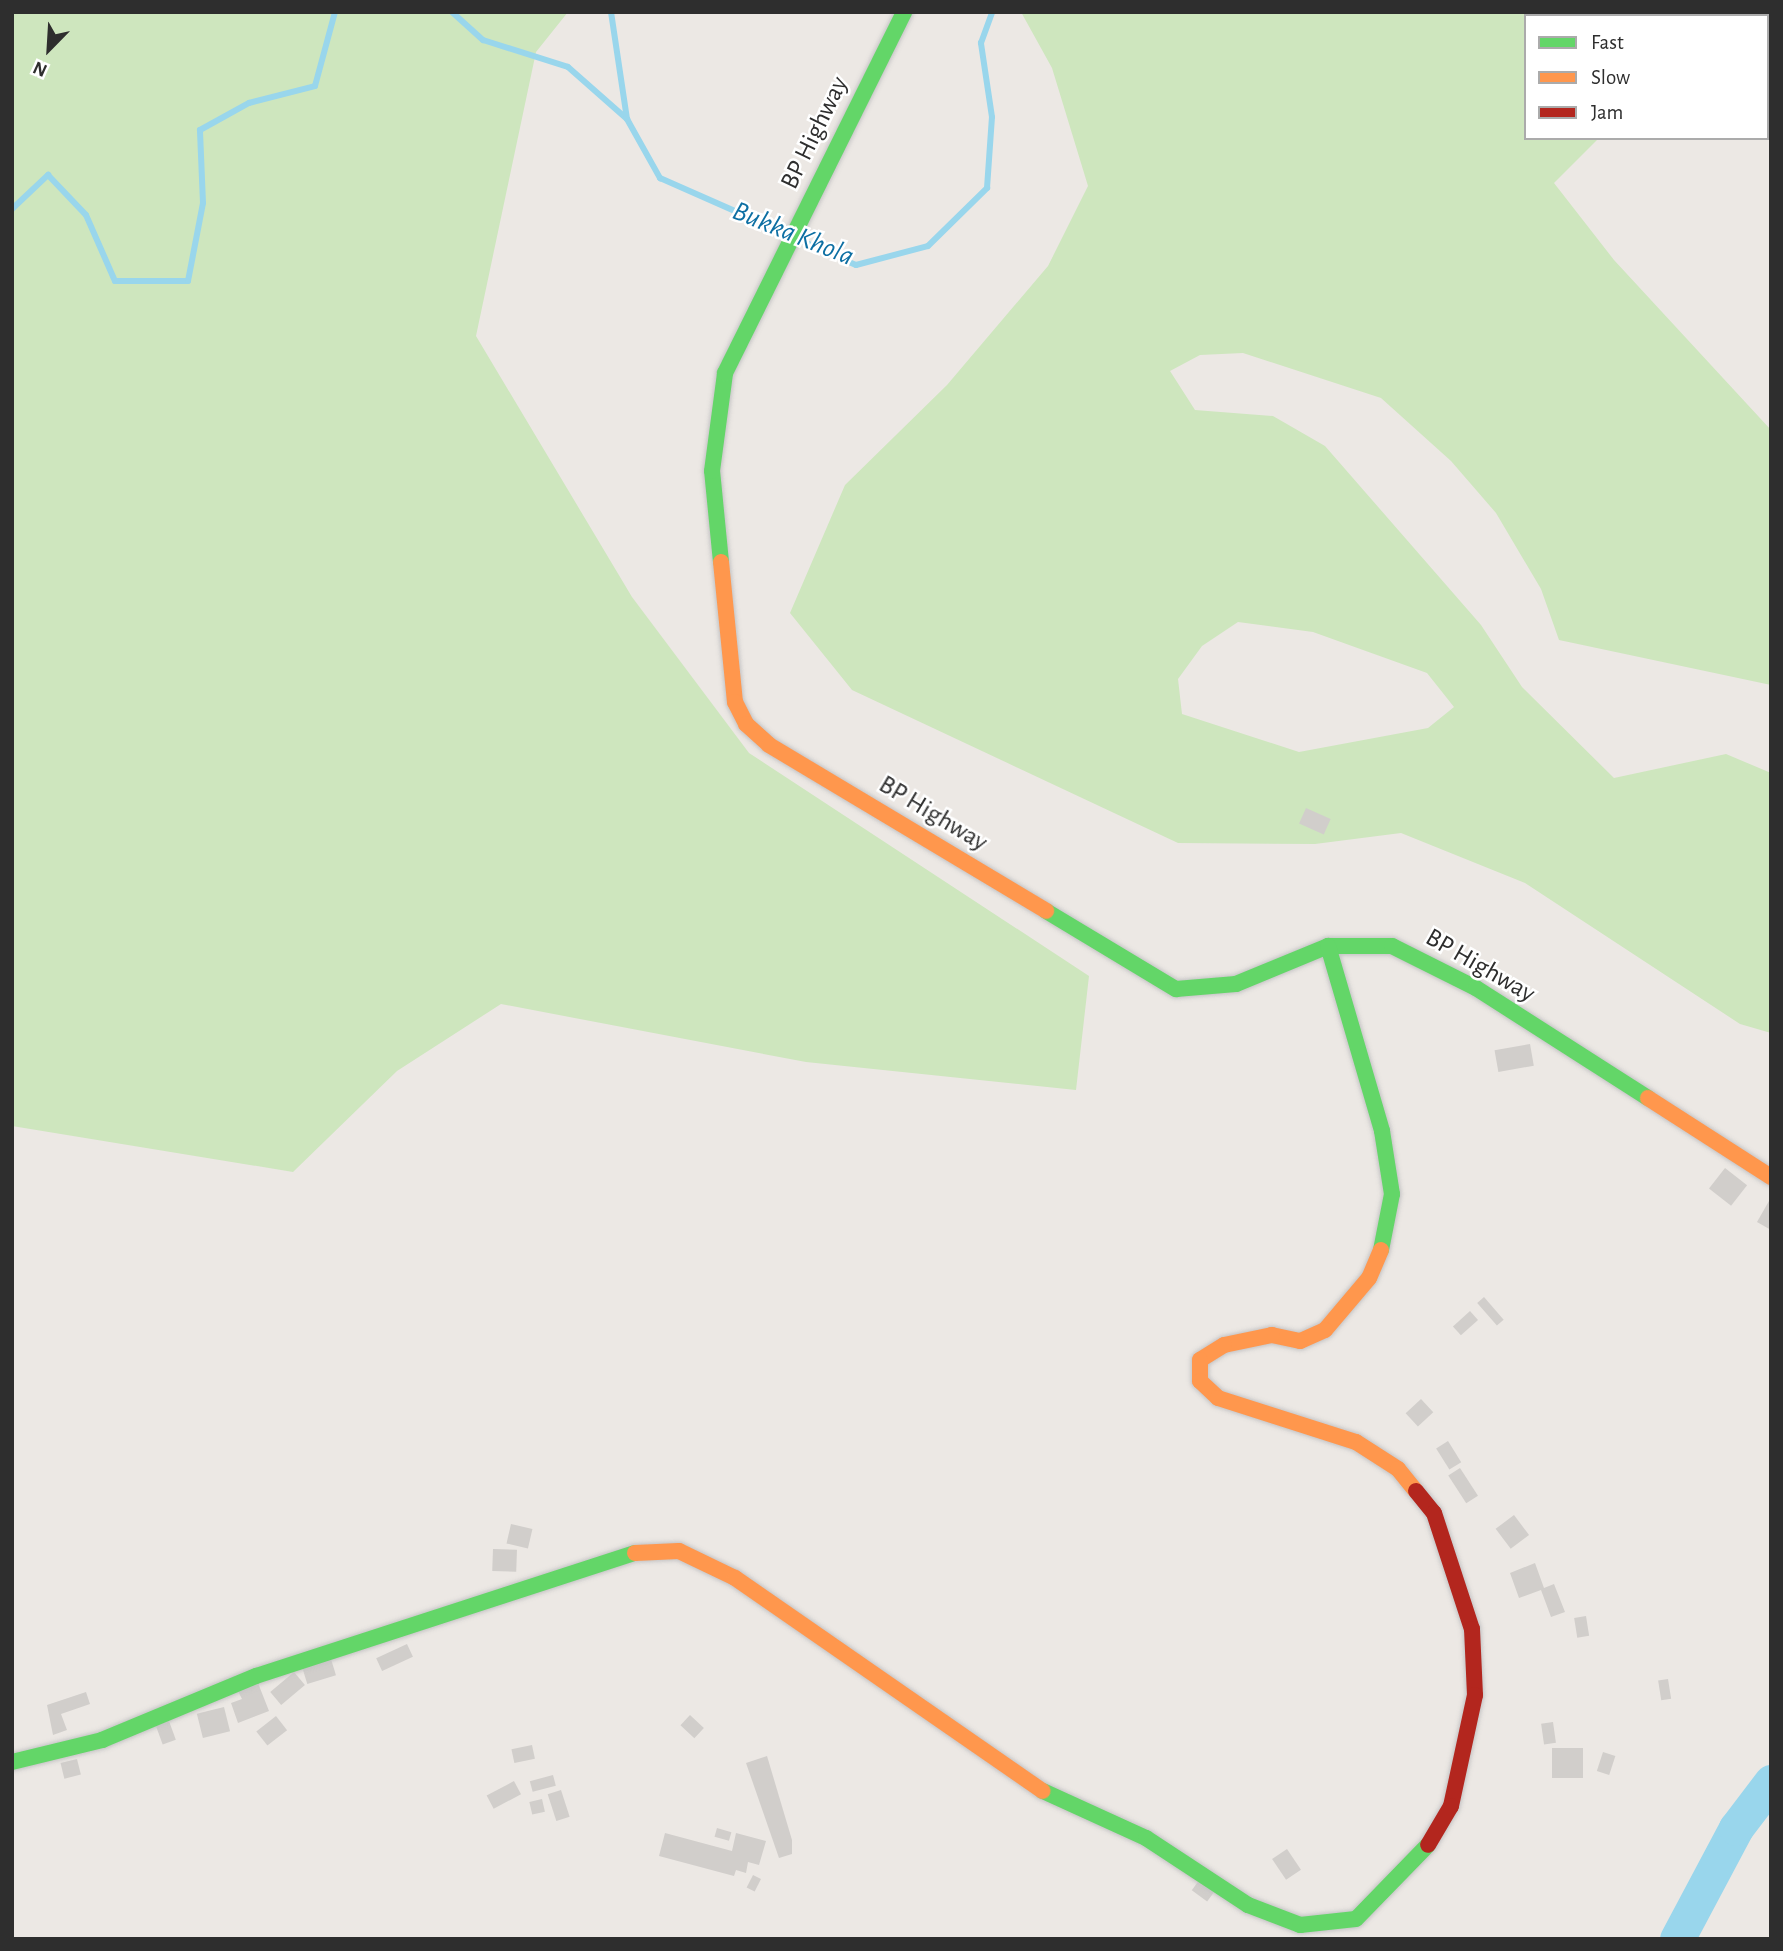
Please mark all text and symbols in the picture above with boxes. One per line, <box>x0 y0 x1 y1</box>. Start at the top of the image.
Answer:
north arrow <box>14 14 84 84</box>
legend <box>1524 14 1769 140</box>
text: Fast <box>1591 32 1624 53</box>
text: N <box>30 57 50 80</box>
text: Slow <box>1591 67 1630 88</box>
street label: BP Highway <box>774 72 856 194</box>
text: Jam <box>1591 102 1623 123</box>
water label: Bukka Khola <box>727 194 859 274</box>
street label: BP Highway <box>873 769 993 859</box>
street label: BP Highway <box>1420 922 1540 1010</box>

